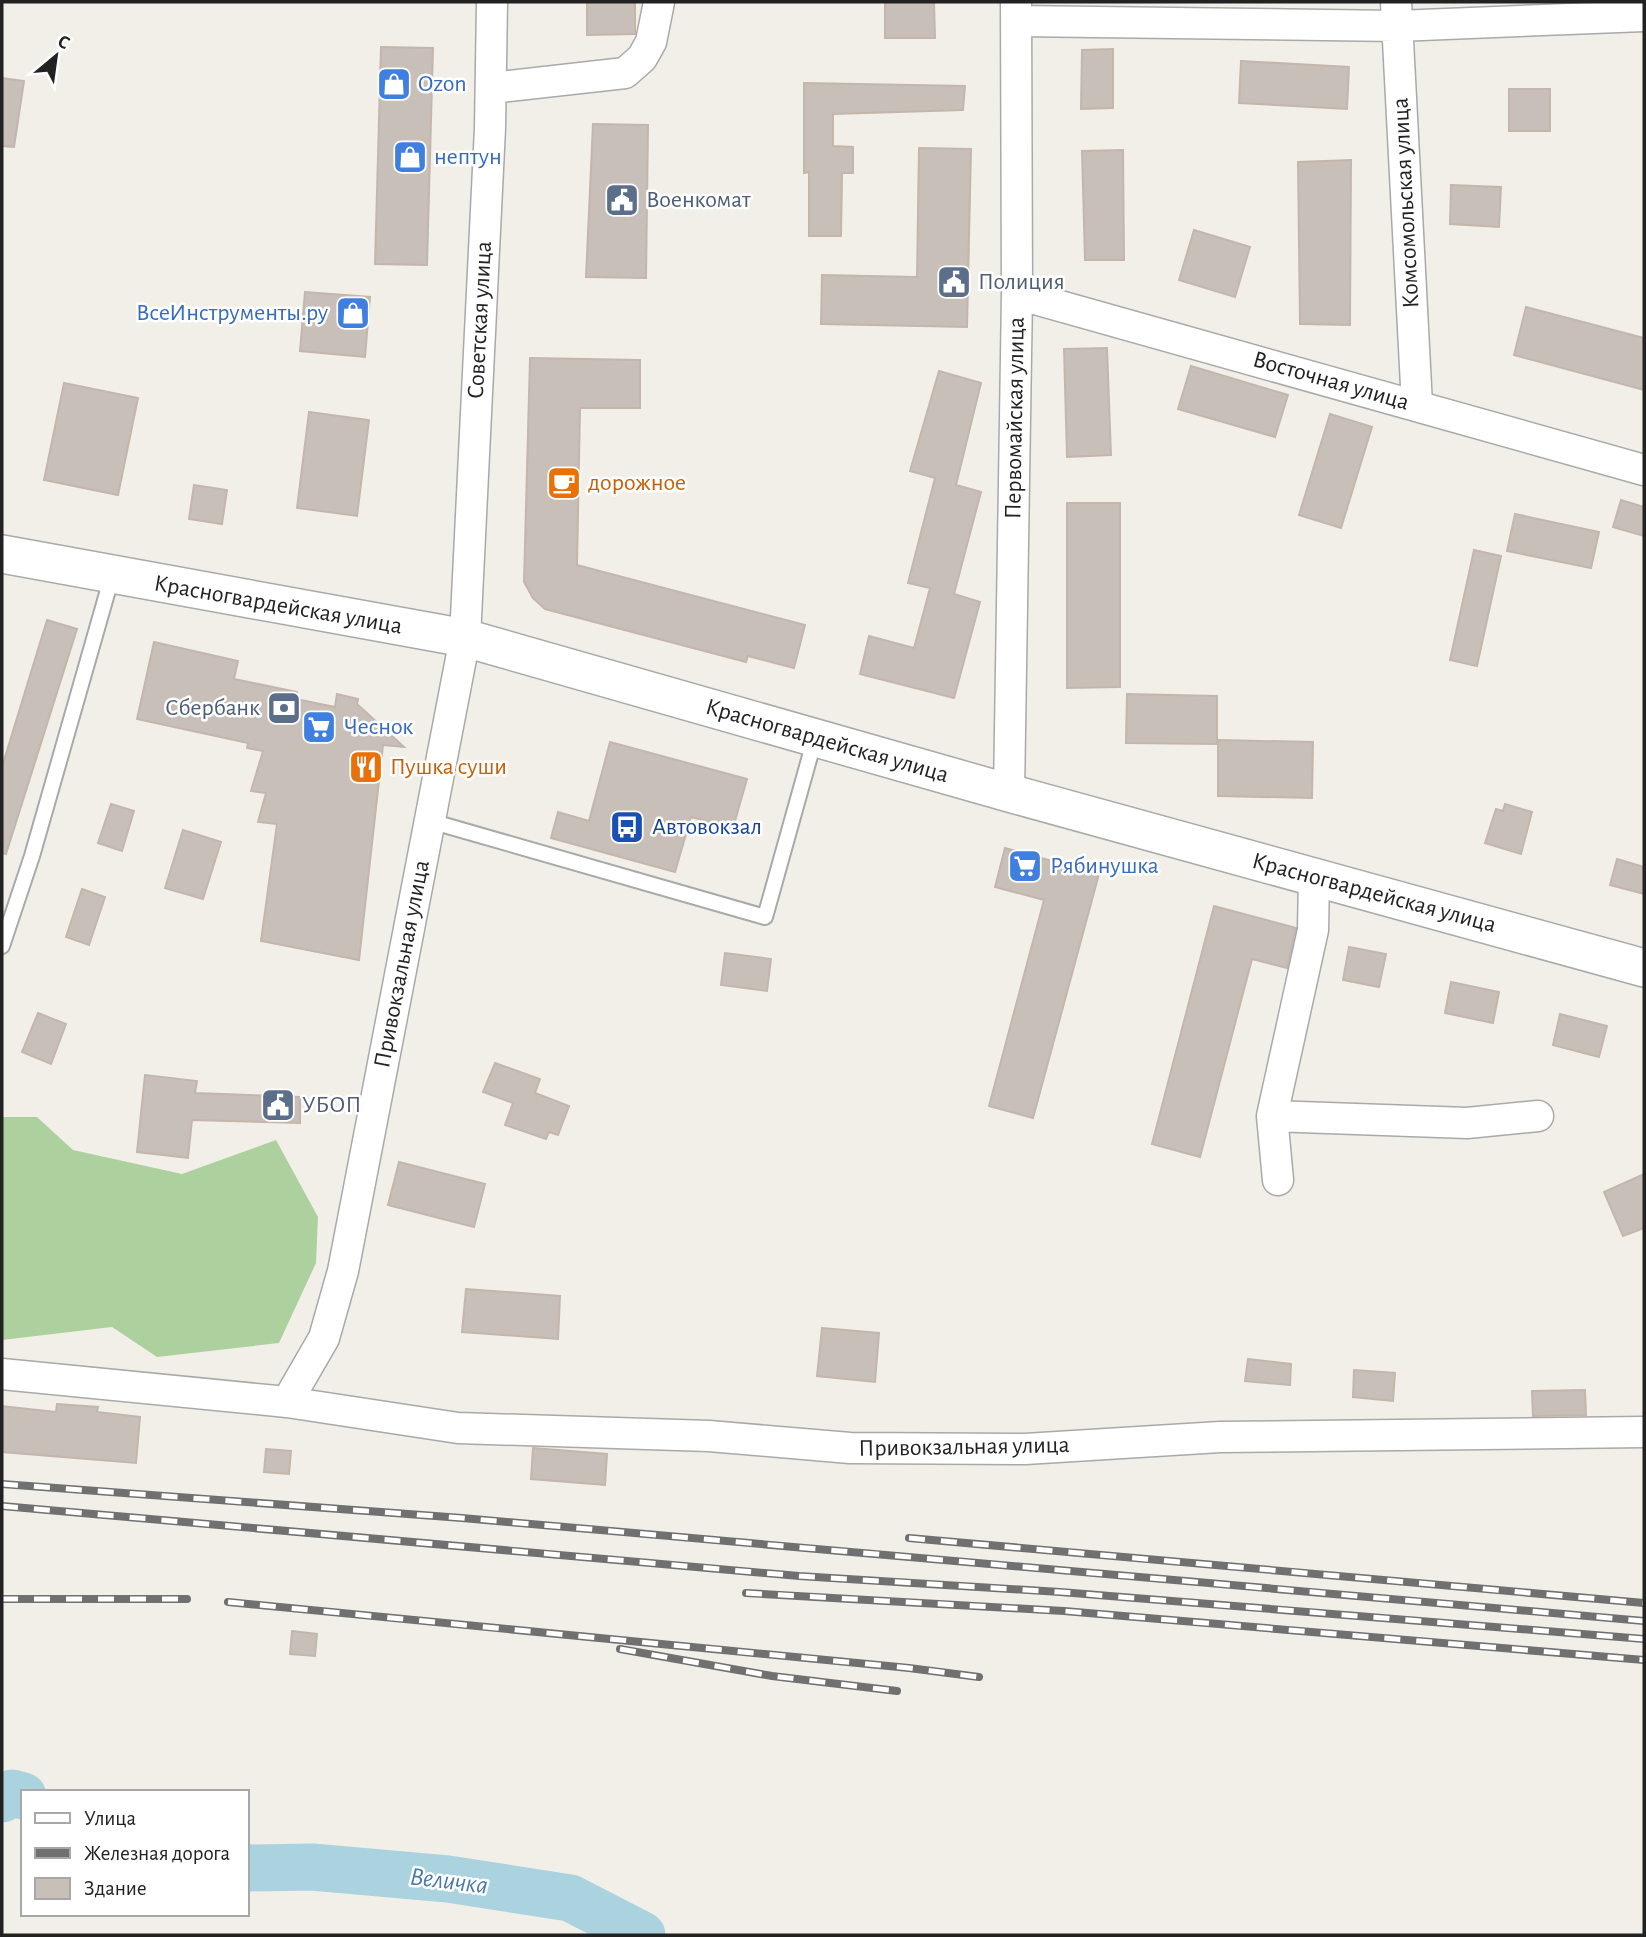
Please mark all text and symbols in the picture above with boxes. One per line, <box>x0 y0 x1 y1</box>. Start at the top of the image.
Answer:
north arrow <box>21 21 91 91</box>
text: С <box>54 32 73 53</box>
shop icon: Ozon <box>375 65 413 103</box>
place label: Ozon <box>418 72 467 96</box>
street label: Комсомольская улица <box>1388 97 1424 309</box>
shop icon: нептун <box>391 138 429 176</box>
place label: нептун <box>434 145 502 169</box>
public building icon: Военкомат <box>603 181 641 219</box>
place label: Военкомат <box>646 188 751 212</box>
street label: Советская улица <box>464 240 496 400</box>
public building icon: Полиция <box>935 263 973 301</box>
place label: Полиция <box>978 270 1065 294</box>
shop icon: ВсеИнструменты.ру <box>334 294 372 332</box>
place label: ВсеИнструменты.ру <box>136 301 329 325</box>
street label: Первомайская улица <box>1001 317 1029 519</box>
street label: Восточная улица <box>1250 347 1412 415</box>
cafe icon: дорожное <box>545 464 583 502</box>
place label: дорожное <box>588 471 686 495</box>
street label: Красногвардейская улица <box>152 571 404 639</box>
bank icon: Сбербанк <box>265 689 303 727</box>
street label: Красногвардейская улица <box>703 695 951 787</box>
place label: Сбербанк <box>165 696 260 720</box>
supermarket icon: Чеснок <box>300 708 338 746</box>
place label: Чеснок <box>344 715 413 739</box>
restaurant icon: Пушка суши <box>347 748 385 786</box>
place label: Пушка суши <box>390 755 507 779</box>
bus stop icon: Автовокзал <box>608 808 646 846</box>
place label: Автовокзал <box>652 815 762 839</box>
supermarket icon: Рябинушка <box>1006 847 1044 885</box>
street label: Красногвардейская улица <box>1249 849 1499 937</box>
place label: Рябинушка <box>1050 854 1159 878</box>
street label: Привокзальная улица <box>370 858 434 1070</box>
public building icon: УБОП <box>259 1086 297 1124</box>
place label: УБОП <box>302 1093 361 1117</box>
street label: Привокзальная улица <box>858 1433 1070 1461</box>
legend <box>21 1790 248 1916</box>
text: Улица <box>84 1808 137 1829</box>
text: Железная дорога <box>84 1843 231 1864</box>
water label: Величка <box>409 1863 489 1899</box>
text: Здание <box>84 1878 147 1899</box>

